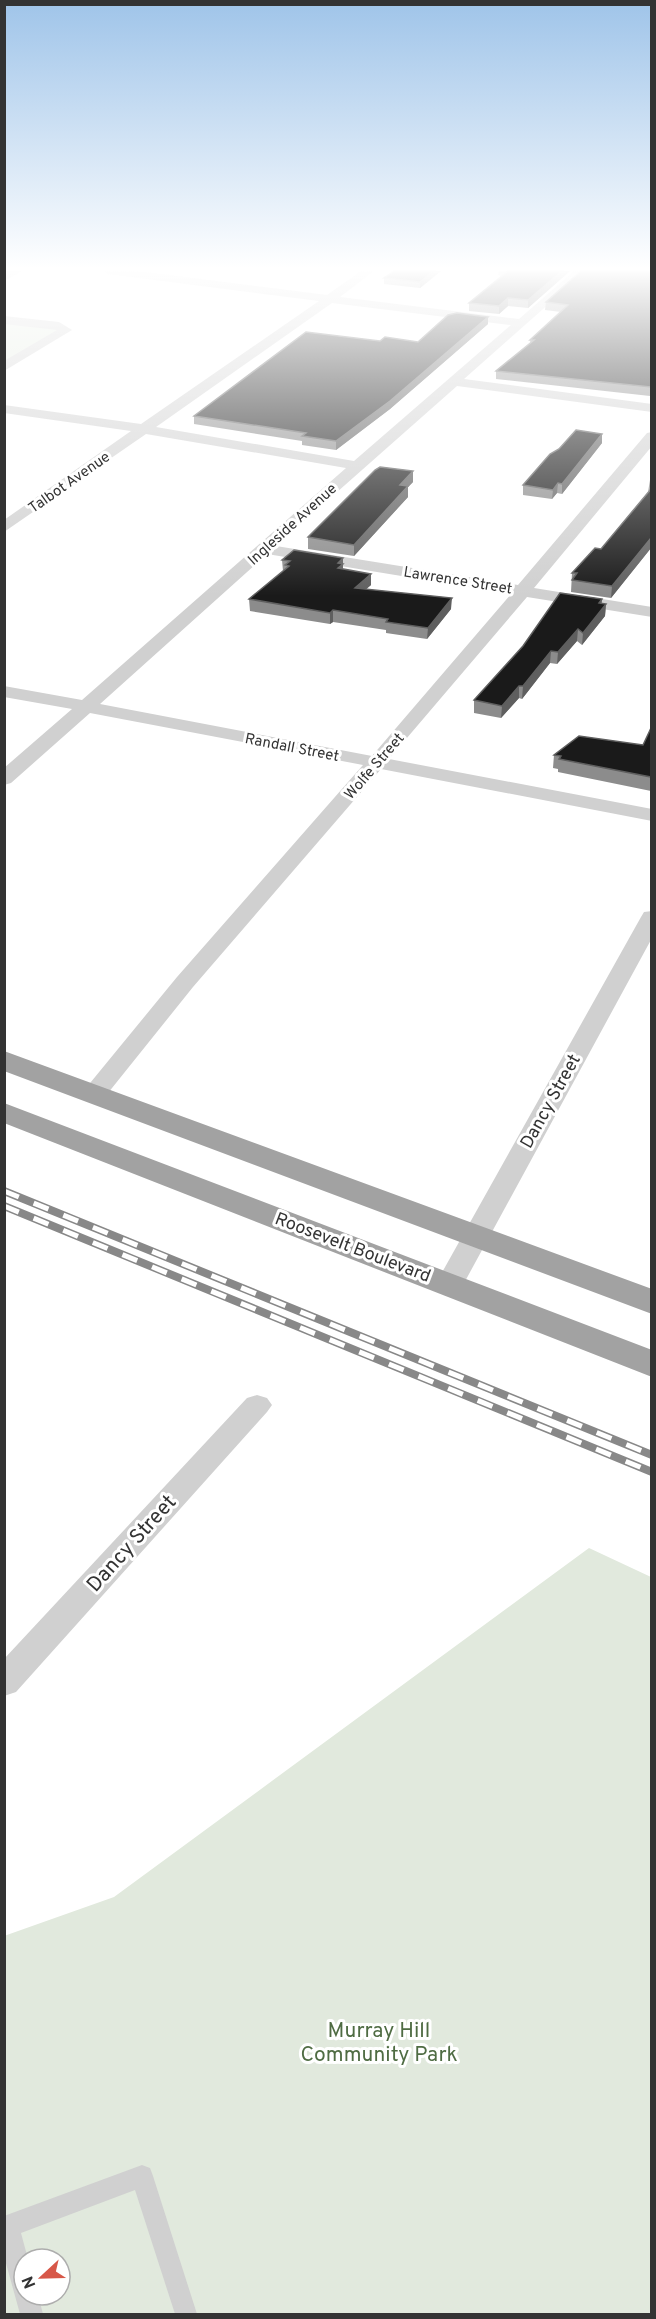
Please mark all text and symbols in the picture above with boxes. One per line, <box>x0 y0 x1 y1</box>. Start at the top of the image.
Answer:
street label: Talbot Avenue <box>25 448 114 518</box>
street label: Ingleside Avenue <box>244 480 342 570</box>
street label: Lawrence Street <box>402 564 513 599</box>
street label: Randall Street <box>243 730 340 767</box>
street label: Wolfe Street <box>341 730 409 804</box>
street label: Dancy Street <box>516 1050 587 1153</box>
street label: Roosevelt Boulevard <box>271 1208 434 1289</box>
street label: Dancy Street <box>81 1490 183 1598</box>
park label: Murray Hill Community Park <box>300 2018 458 2069</box>
north arrow <box>12 2247 72 2307</box>
text: N <box>19 2273 41 2291</box>

